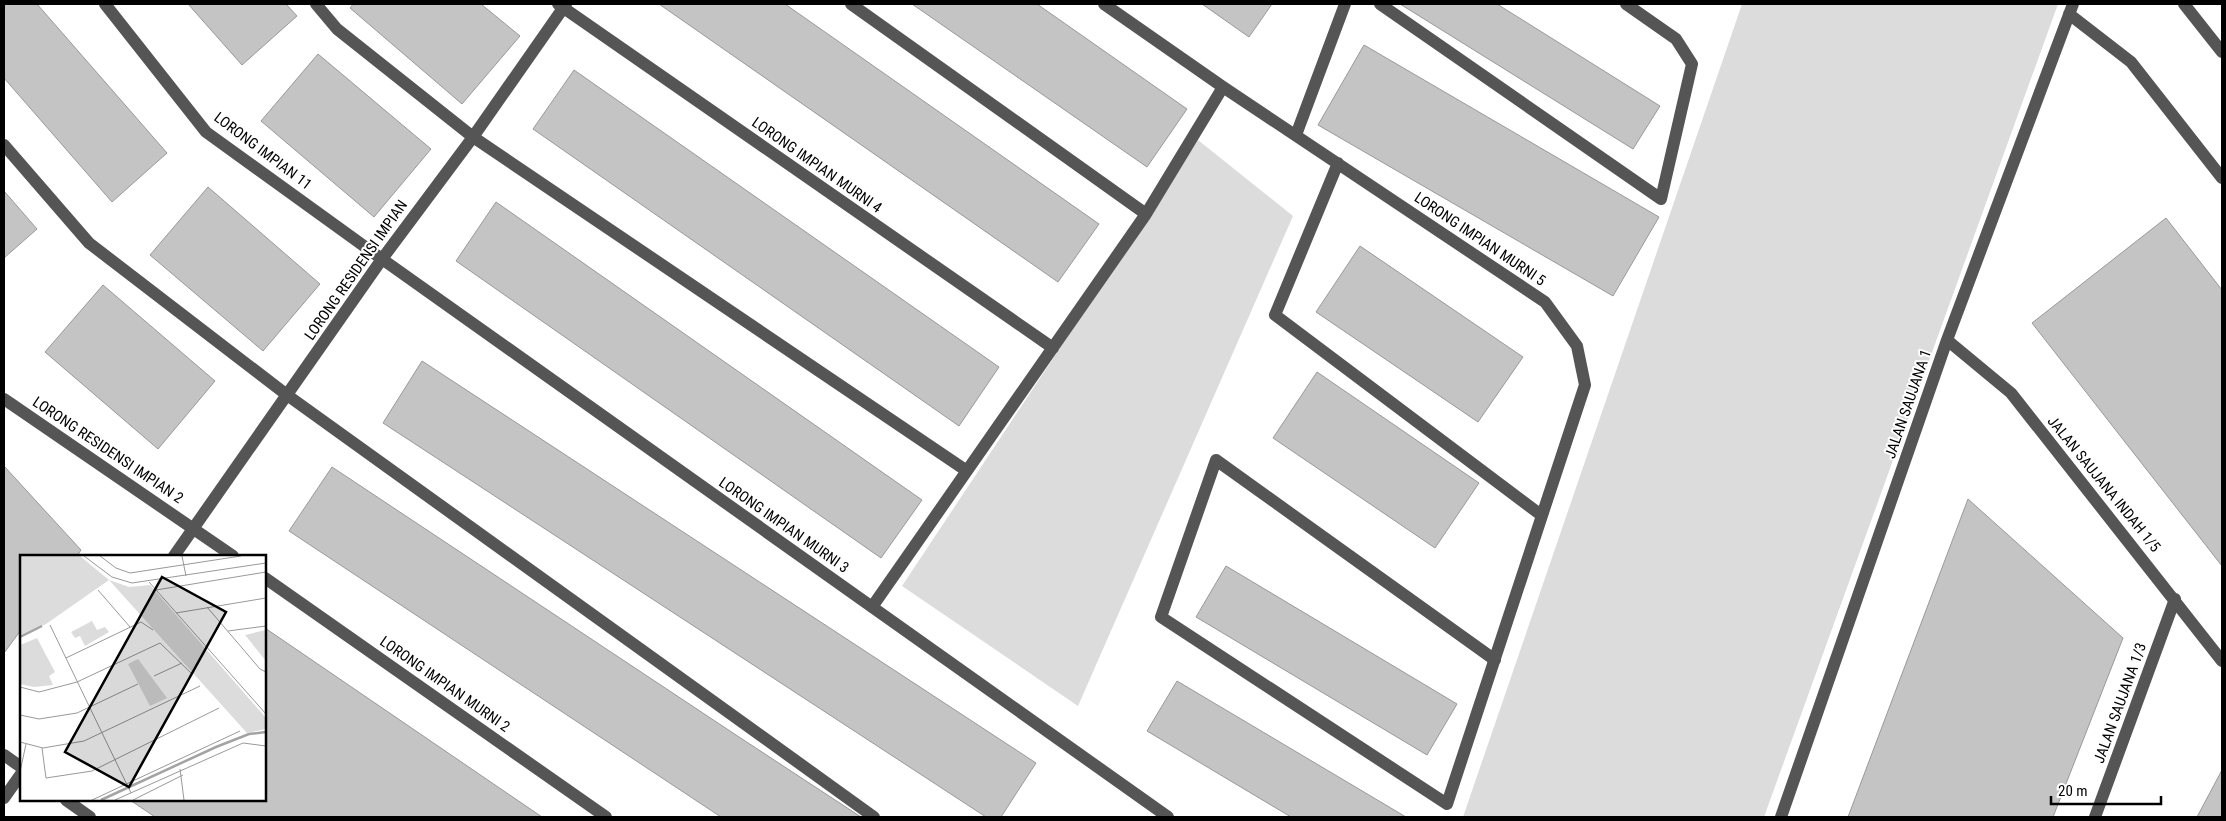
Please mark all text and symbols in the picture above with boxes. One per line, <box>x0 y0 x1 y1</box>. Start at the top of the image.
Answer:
street label: LORONG IMPIAN 11 <box>211 108 315 194</box>
street label: LORONG IMPIAN MURNI 4 <box>749 113 885 217</box>
street label: LORONG IMPIAN MURNI 5 <box>1411 188 1549 290</box>
street label: LORONG RESIDENSI IMPIAN <box>301 197 411 343</box>
street label: JALAN SAUJANA 1 <box>1881 347 1935 461</box>
street label: LORONG RESIDENSI IMPIAN 2 <box>29 393 187 507</box>
street label: JALAN SAUJANA INDAH 1/5 <box>2044 412 2164 556</box>
street label: LORONG IMPIAN MURNI 3 <box>716 473 852 577</box>
inset map <box>20 555 266 801</box>
street label: LORONG IMPIAN MURNI 2 <box>377 632 513 736</box>
street label: JALAN SAUJANA 1/3 <box>2090 640 2150 766</box>
scale bar <box>2051 774 2161 806</box>
text: 20 m <box>2058 782 2088 800</box>

